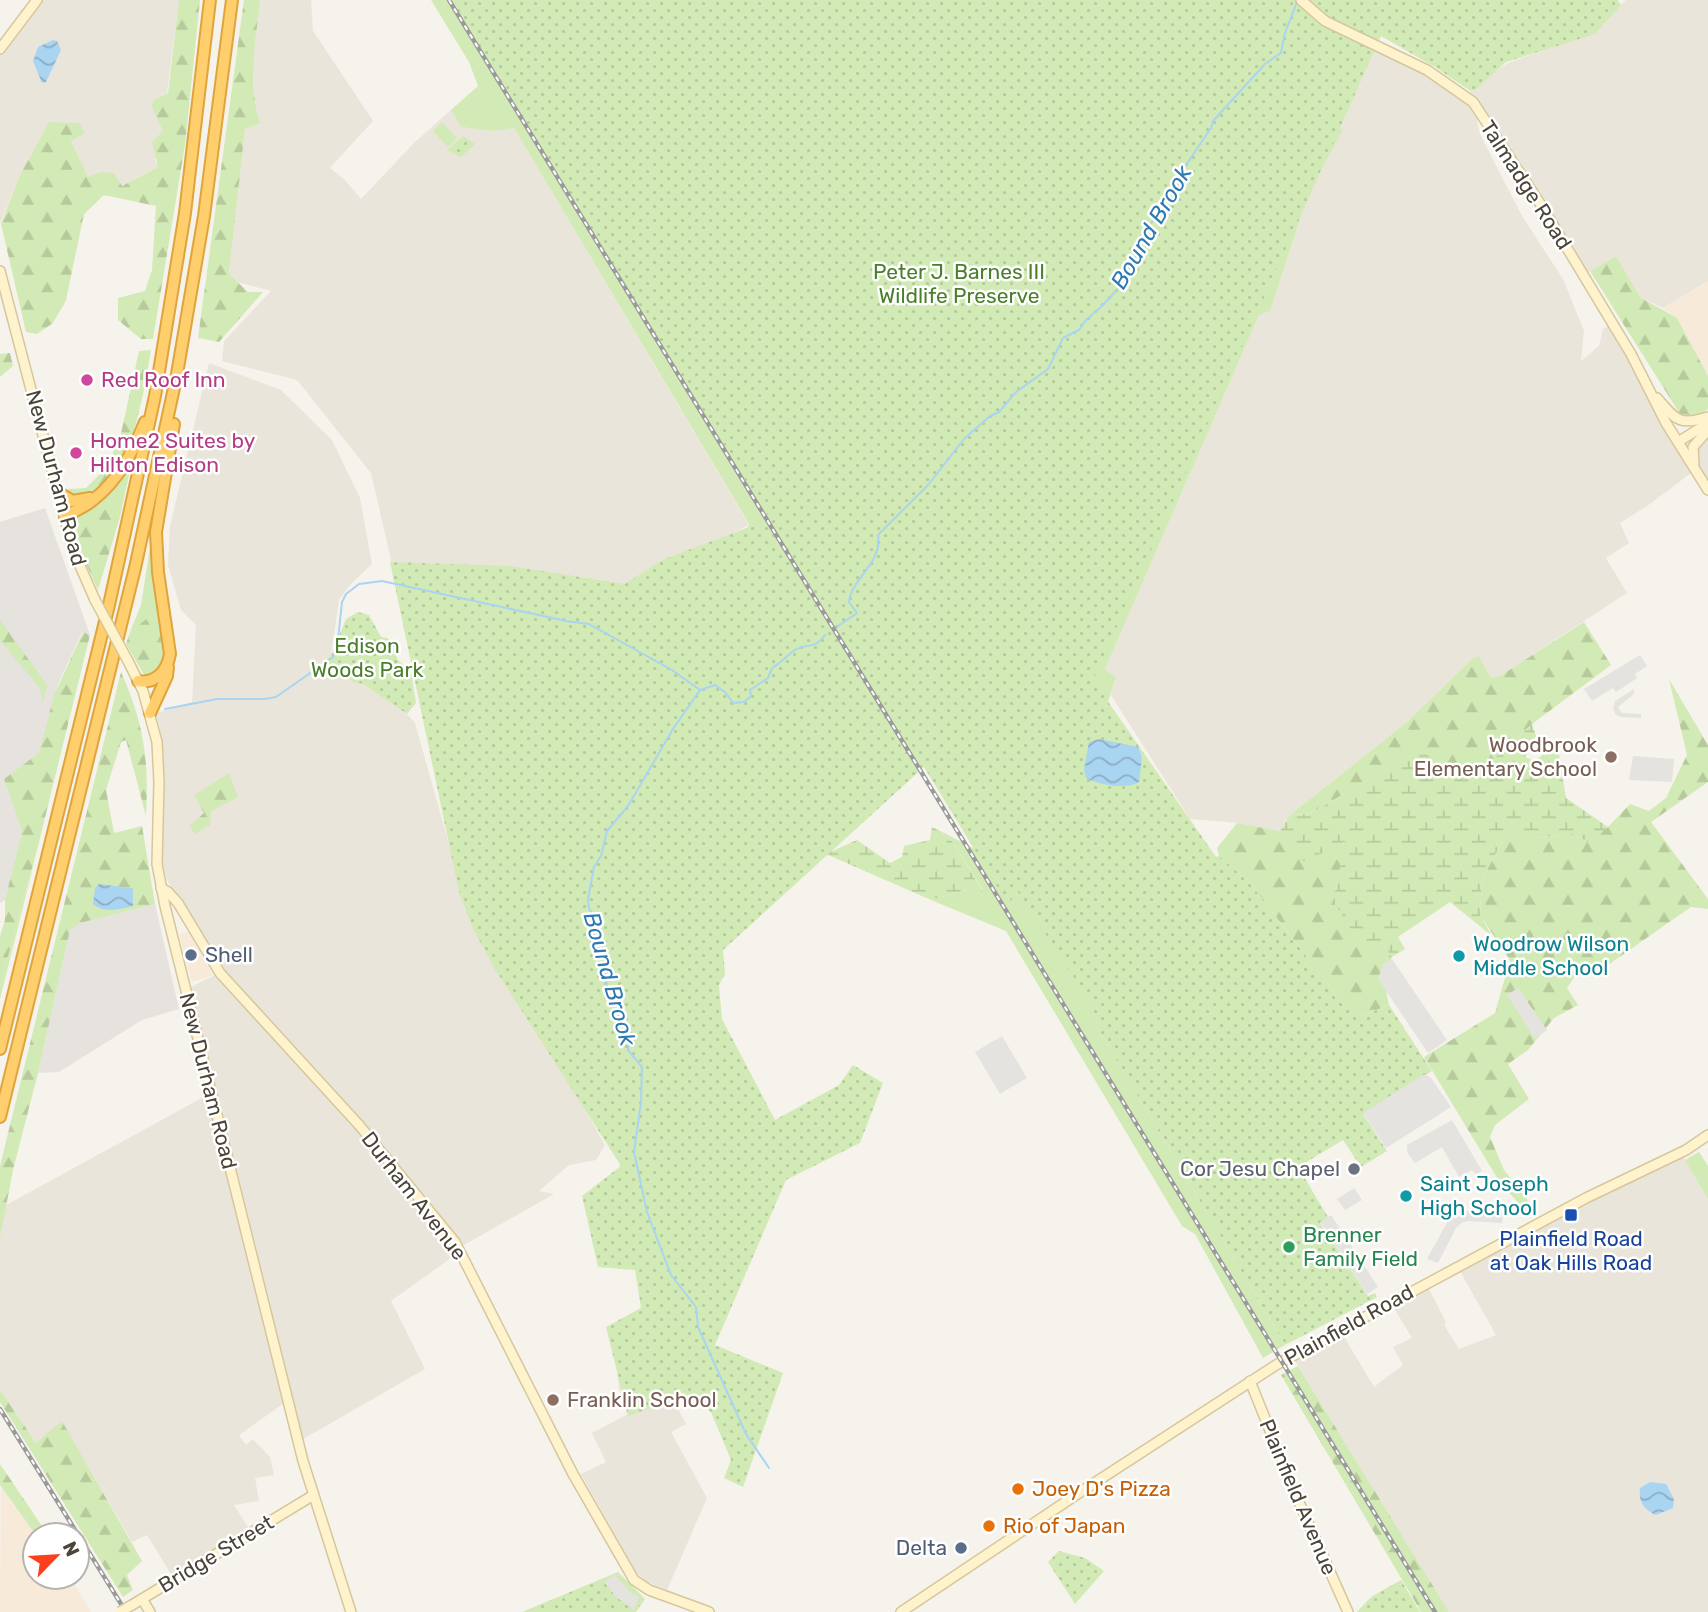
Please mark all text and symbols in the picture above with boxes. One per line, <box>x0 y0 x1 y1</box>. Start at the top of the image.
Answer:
street label: Talmadge Road <box>1475 115 1577 254</box>
water label: Bound Brook <box>1104 159 1198 294</box>
park label: Peter J. Barnes III Wildlife Preserve <box>873 259 1045 308</box>
place label: Red Roof Inn <box>101 367 226 392</box>
marker: Red Roof Inn <box>79 372 95 388</box>
street label: New Durham Road <box>21 387 92 568</box>
place label: Home2 Suites by Hilton Edison <box>90 428 256 477</box>
marker: Home2 Suites by Hilton Edison <box>68 445 84 461</box>
park label: Edison Woods Park <box>311 633 423 682</box>
place label: Woodbrook Elementary School <box>1414 732 1597 781</box>
marker: Woodbrook Elementary School <box>1603 749 1619 765</box>
water label: Bound Brook <box>578 909 643 1050</box>
place label: Woodrow Wilson Middle School <box>1473 931 1629 980</box>
place label: Shell <box>205 942 253 967</box>
marker: Shell <box>183 947 199 963</box>
marker: Woodrow Wilson Middle School <box>1451 948 1467 964</box>
street label: New Durham Road <box>175 990 242 1172</box>
street label: Durham Avenue <box>356 1126 472 1265</box>
place label: Cor Jesu Chapel <box>1180 1156 1340 1181</box>
marker: Cor Jesu Chapel <box>1346 1161 1362 1177</box>
place label: Saint Joseph High School <box>1420 1171 1549 1220</box>
marker: Saint Joseph High School <box>1398 1188 1414 1204</box>
marker: Plainfield Road at Oak Hills Road <box>1563 1207 1579 1223</box>
place label: Brenner Family Field <box>1303 1222 1418 1271</box>
place label: Plainfield Road at Oak Hills Road <box>1490 1226 1652 1275</box>
marker: Brenner Family Field <box>1281 1239 1297 1255</box>
street label: Plainfield Road <box>1280 1279 1418 1370</box>
place label: Franklin School <box>567 1387 717 1412</box>
marker: Franklin School <box>545 1392 561 1408</box>
street label: Plainfield Avenue <box>1254 1415 1343 1578</box>
place label: Joey D's Pizza <box>1032 1476 1171 1501</box>
marker: Joey D's Pizza <box>1010 1481 1026 1497</box>
street label: Bridge Street <box>154 1509 278 1598</box>
place label: Rio of Japan <box>1003 1513 1125 1538</box>
marker: Rio of Japan <box>981 1518 997 1534</box>
north arrow <box>21 1521 91 1591</box>
place label: Delta <box>896 1535 947 1560</box>
text: N <box>58 1538 84 1560</box>
marker: Delta <box>953 1540 969 1556</box>

